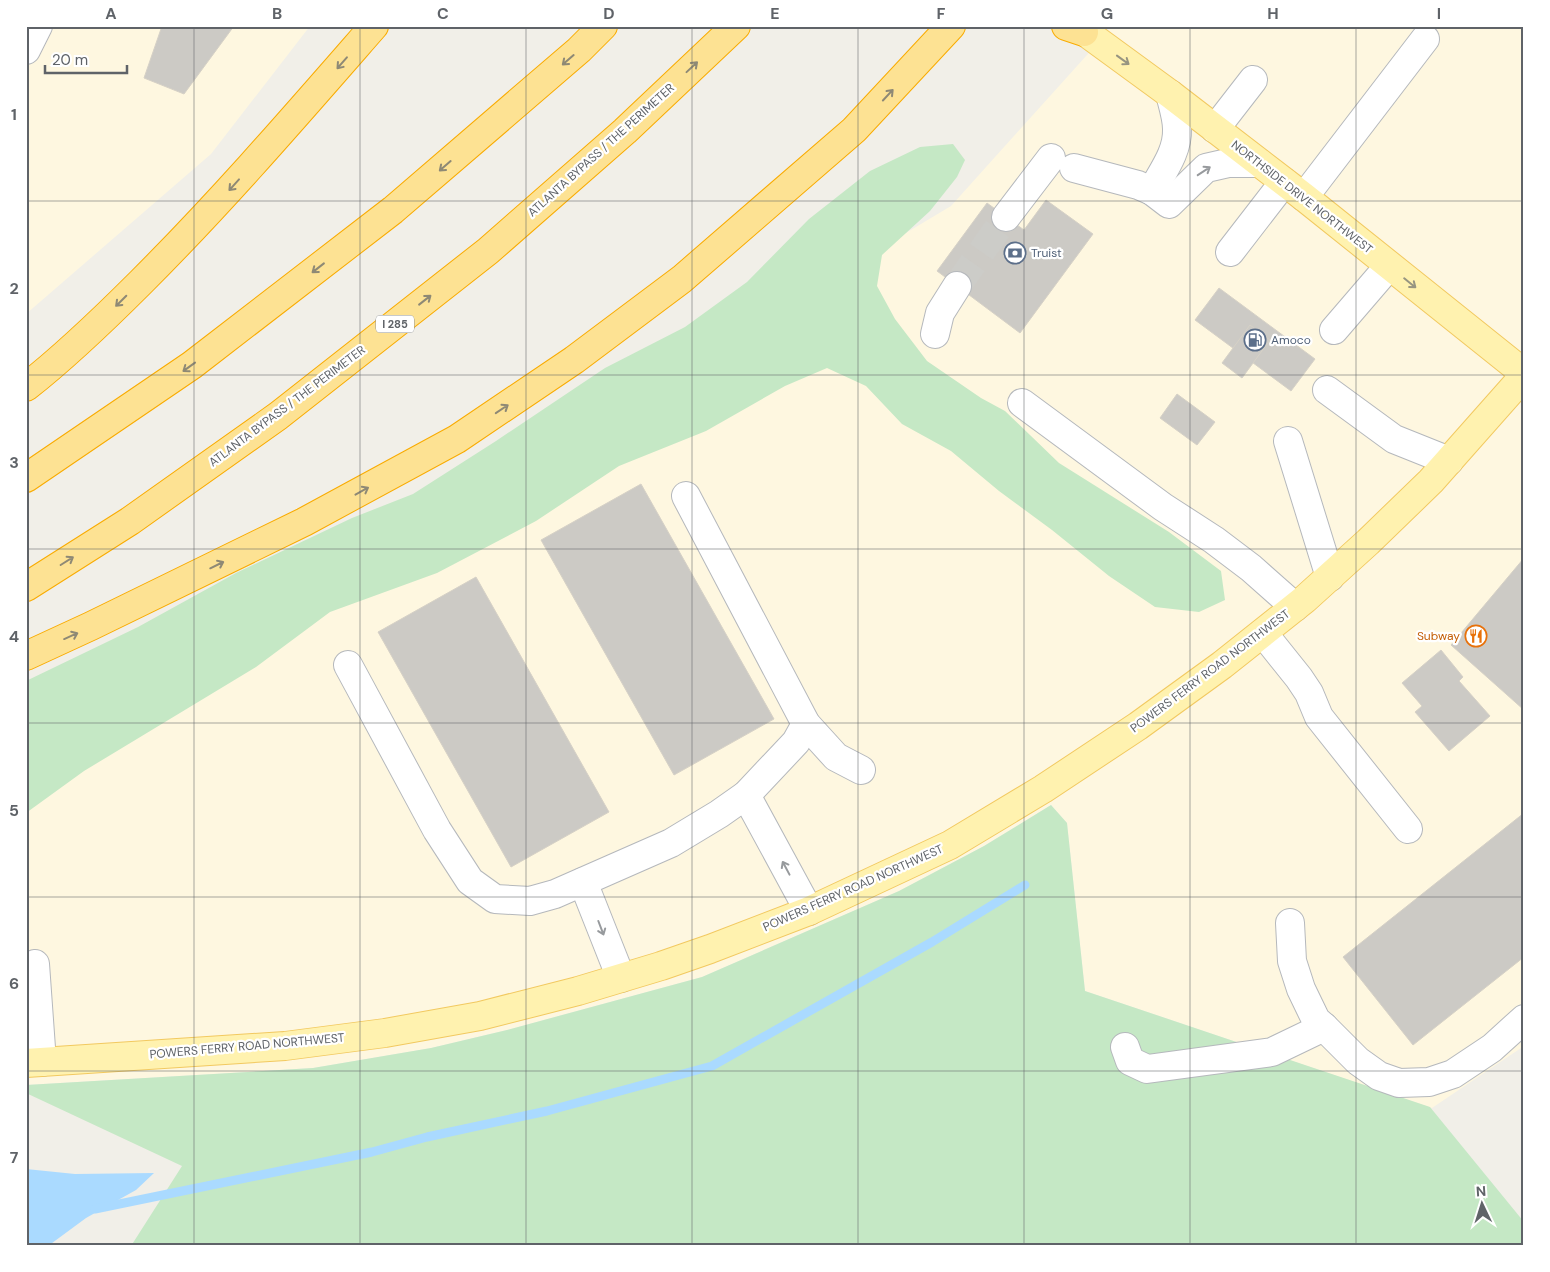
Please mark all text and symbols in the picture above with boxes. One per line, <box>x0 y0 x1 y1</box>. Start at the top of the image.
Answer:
text: A <box>105 3 117 24</box>
text: B <box>272 3 282 24</box>
text: C <box>437 3 449 24</box>
text: D <box>603 3 615 24</box>
text: E <box>770 3 780 24</box>
text: F <box>937 3 946 24</box>
text: G <box>1101 3 1113 24</box>
text: H <box>1267 3 1279 24</box>
text: I <box>1437 3 1441 24</box>
scale bar <box>45 42 128 74</box>
text: 20 m <box>52 50 88 70</box>
one-way arrow <box>561 54 574 65</box>
one-way arrow <box>1116 55 1130 65</box>
one-way arrow <box>337 56 348 69</box>
one-way arrow <box>686 61 699 73</box>
street label: ATLANTA BYPASS / THE PERIMETER <box>524 80 678 220</box>
one-way arrow <box>882 88 894 101</box>
text: 1 <box>11 104 17 125</box>
street label: NORTHSIDE DRIVE NORTHWEST <box>1228 137 1376 257</box>
one-way arrow <box>438 160 451 171</box>
one-way arrow <box>1197 166 1211 176</box>
one-way arrow <box>228 178 240 191</box>
bank icon: Truist <box>1003 241 1027 265</box>
place label: Truist <box>1031 245 1062 261</box>
one-way arrow <box>312 262 325 273</box>
one-way arrow <box>1403 277 1416 288</box>
text: 2 <box>9 278 19 299</box>
one-way arrow <box>115 295 127 308</box>
one-way arrow <box>418 295 431 306</box>
road number: I 285 <box>376 316 414 332</box>
fuel station icon: Amoco <box>1243 328 1267 352</box>
place label: Amoco <box>1271 332 1311 348</box>
street label: ATLANTA BYPASS / THE PERIMETER <box>205 342 369 470</box>
one-way arrow <box>183 361 196 372</box>
one-way arrow <box>494 404 508 414</box>
text: 3 <box>9 452 19 473</box>
one-way arrow <box>354 486 369 496</box>
one-way arrow <box>60 555 74 565</box>
one-way arrow <box>209 560 224 569</box>
street label: POWERS FERRY ROAD NORTHWEST <box>1127 606 1293 736</box>
restaurant icon: Subway <box>1464 624 1488 648</box>
text: 4 <box>9 626 19 647</box>
place label: Subway <box>1417 628 1460 644</box>
one-way arrow <box>63 630 78 640</box>
text: 5 <box>9 800 19 821</box>
street label: POWERS FERRY ROAD NORTHWEST <box>760 841 946 935</box>
one-way arrow <box>781 860 791 875</box>
one-way arrow <box>597 919 606 935</box>
text: 6 <box>9 973 19 994</box>
street label: POWERS FERRY ROAD NORTHWEST <box>149 1029 345 1062</box>
text: 7 <box>10 1147 19 1168</box>
north arrow <box>1458 1180 1508 1230</box>
text: N <box>1475 1182 1487 1200</box>

